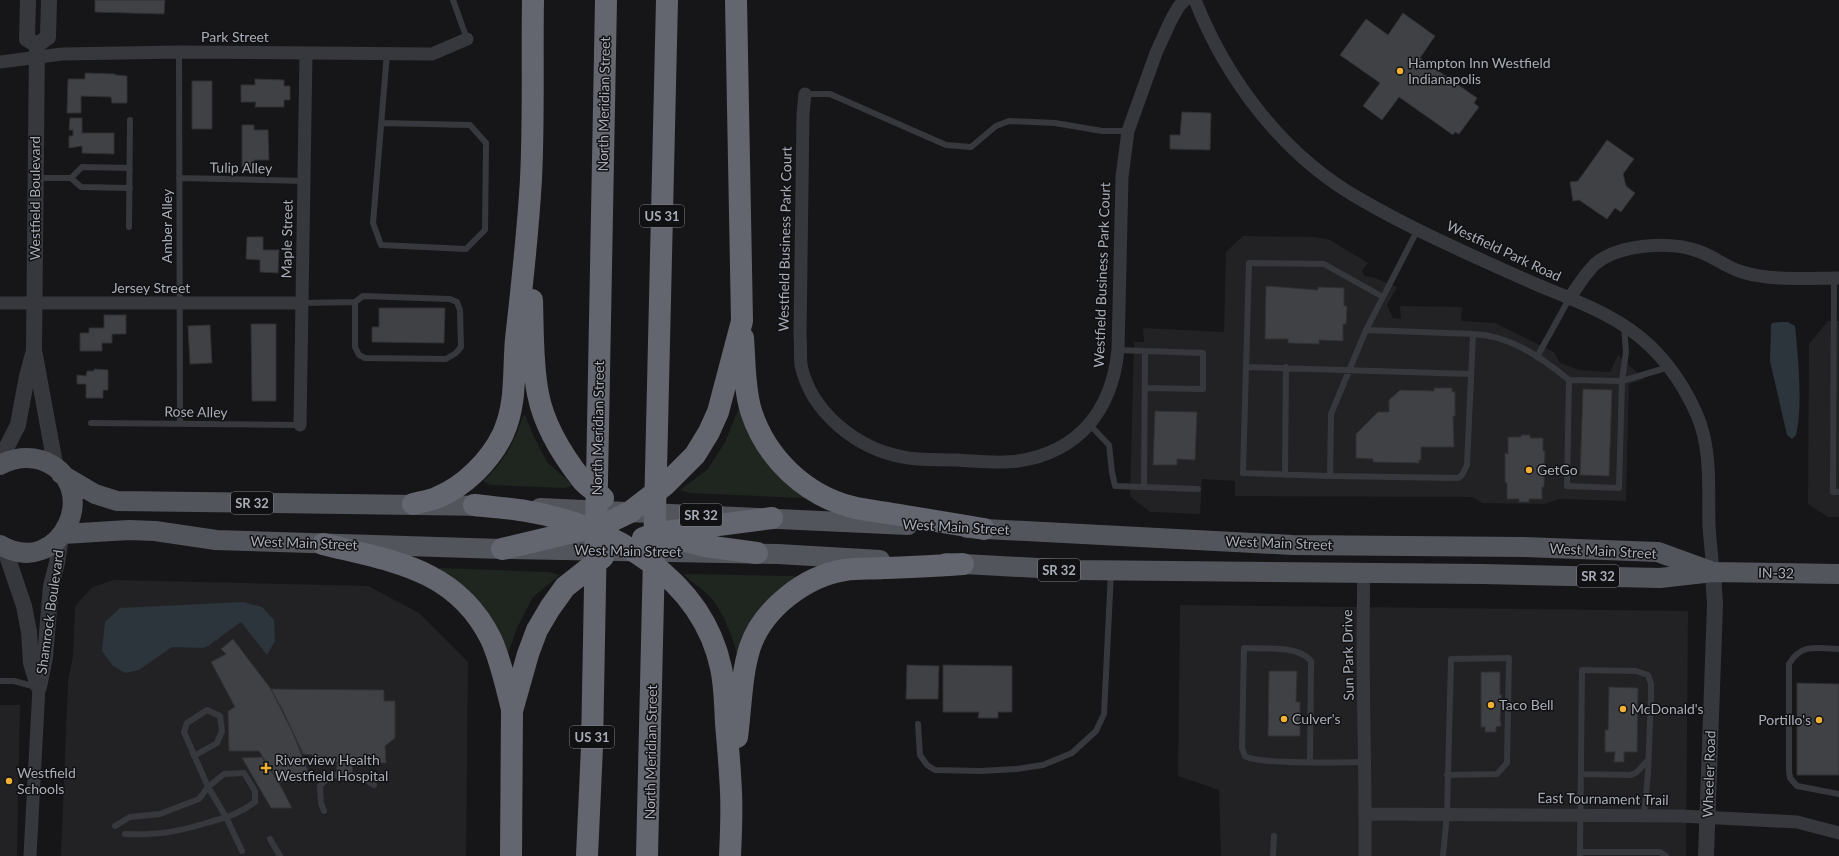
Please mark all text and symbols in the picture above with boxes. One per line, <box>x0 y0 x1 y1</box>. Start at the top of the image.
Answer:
street label: Park Street <box>201 28 269 45</box>
street label: North Meridian Street <box>594 36 613 172</box>
place label: Hampton Inn Westfield Indianapolis <box>1408 54 1551 87</box>
marker: Hampton Inn Westfield Indianapolis <box>1395 66 1405 76</box>
street label: Westfield Boulevard <box>26 136 43 260</box>
street label: Westfield Business Park Court <box>774 146 795 332</box>
street label: Tulip Alley <box>209 158 273 177</box>
street label: Westfield Business Park Court <box>1090 182 1113 368</box>
street label: Amber Alley <box>158 188 175 263</box>
street label: Maple Street <box>277 199 296 279</box>
road number: US 31 <box>640 205 684 227</box>
street label: Westfield Park Road <box>1444 217 1564 285</box>
street label: Jersey Street <box>112 279 190 296</box>
street label: North Meridian Street <box>588 360 607 496</box>
street label: Rose Alley <box>164 402 229 421</box>
place label: GetGo <box>1537 461 1578 478</box>
marker: GetGo <box>1524 465 1534 475</box>
road number: SR 32 <box>231 492 273 514</box>
road number: SR 32 <box>680 504 722 526</box>
street label: West Main Street <box>902 515 1010 538</box>
street label: West Main Street <box>250 532 358 553</box>
street label: West Main Street <box>1225 532 1333 553</box>
street label: West Main Street <box>1549 539 1657 562</box>
street label: West Main Street <box>574 541 682 560</box>
street label: Shamrock Boulevard <box>32 548 67 675</box>
road number: SR 32 <box>1038 559 1080 581</box>
street label: IN-32 <box>1758 564 1794 581</box>
road number: SR 32 <box>1577 565 1619 587</box>
street label: Sun Park Drive <box>1338 609 1357 701</box>
street label: North Meridian Street <box>641 684 660 820</box>
place label: Taco Bell <box>1499 696 1554 713</box>
marker: Taco Bell <box>1486 700 1496 710</box>
place label: McDonald's <box>1631 700 1704 717</box>
marker: McDonald's <box>1618 704 1628 714</box>
place label: Culver's <box>1292 710 1341 727</box>
place label: Portillo's <box>1758 711 1811 728</box>
marker: Culver's <box>1279 714 1289 724</box>
marker: Portillo's <box>1814 715 1824 725</box>
road number: US 31 <box>570 726 614 748</box>
street label: Wheeler Road <box>1698 730 1719 818</box>
place label: Riverview Health Westfield Hospital <box>275 751 388 784</box>
marker: Riverview Health Westfield Hospital <box>260 762 272 774</box>
place label: Westfield Schools <box>17 764 76 797</box>
marker: Westfield Schools <box>4 776 14 786</box>
street label: East Tournament Trail <box>1537 789 1669 808</box>

